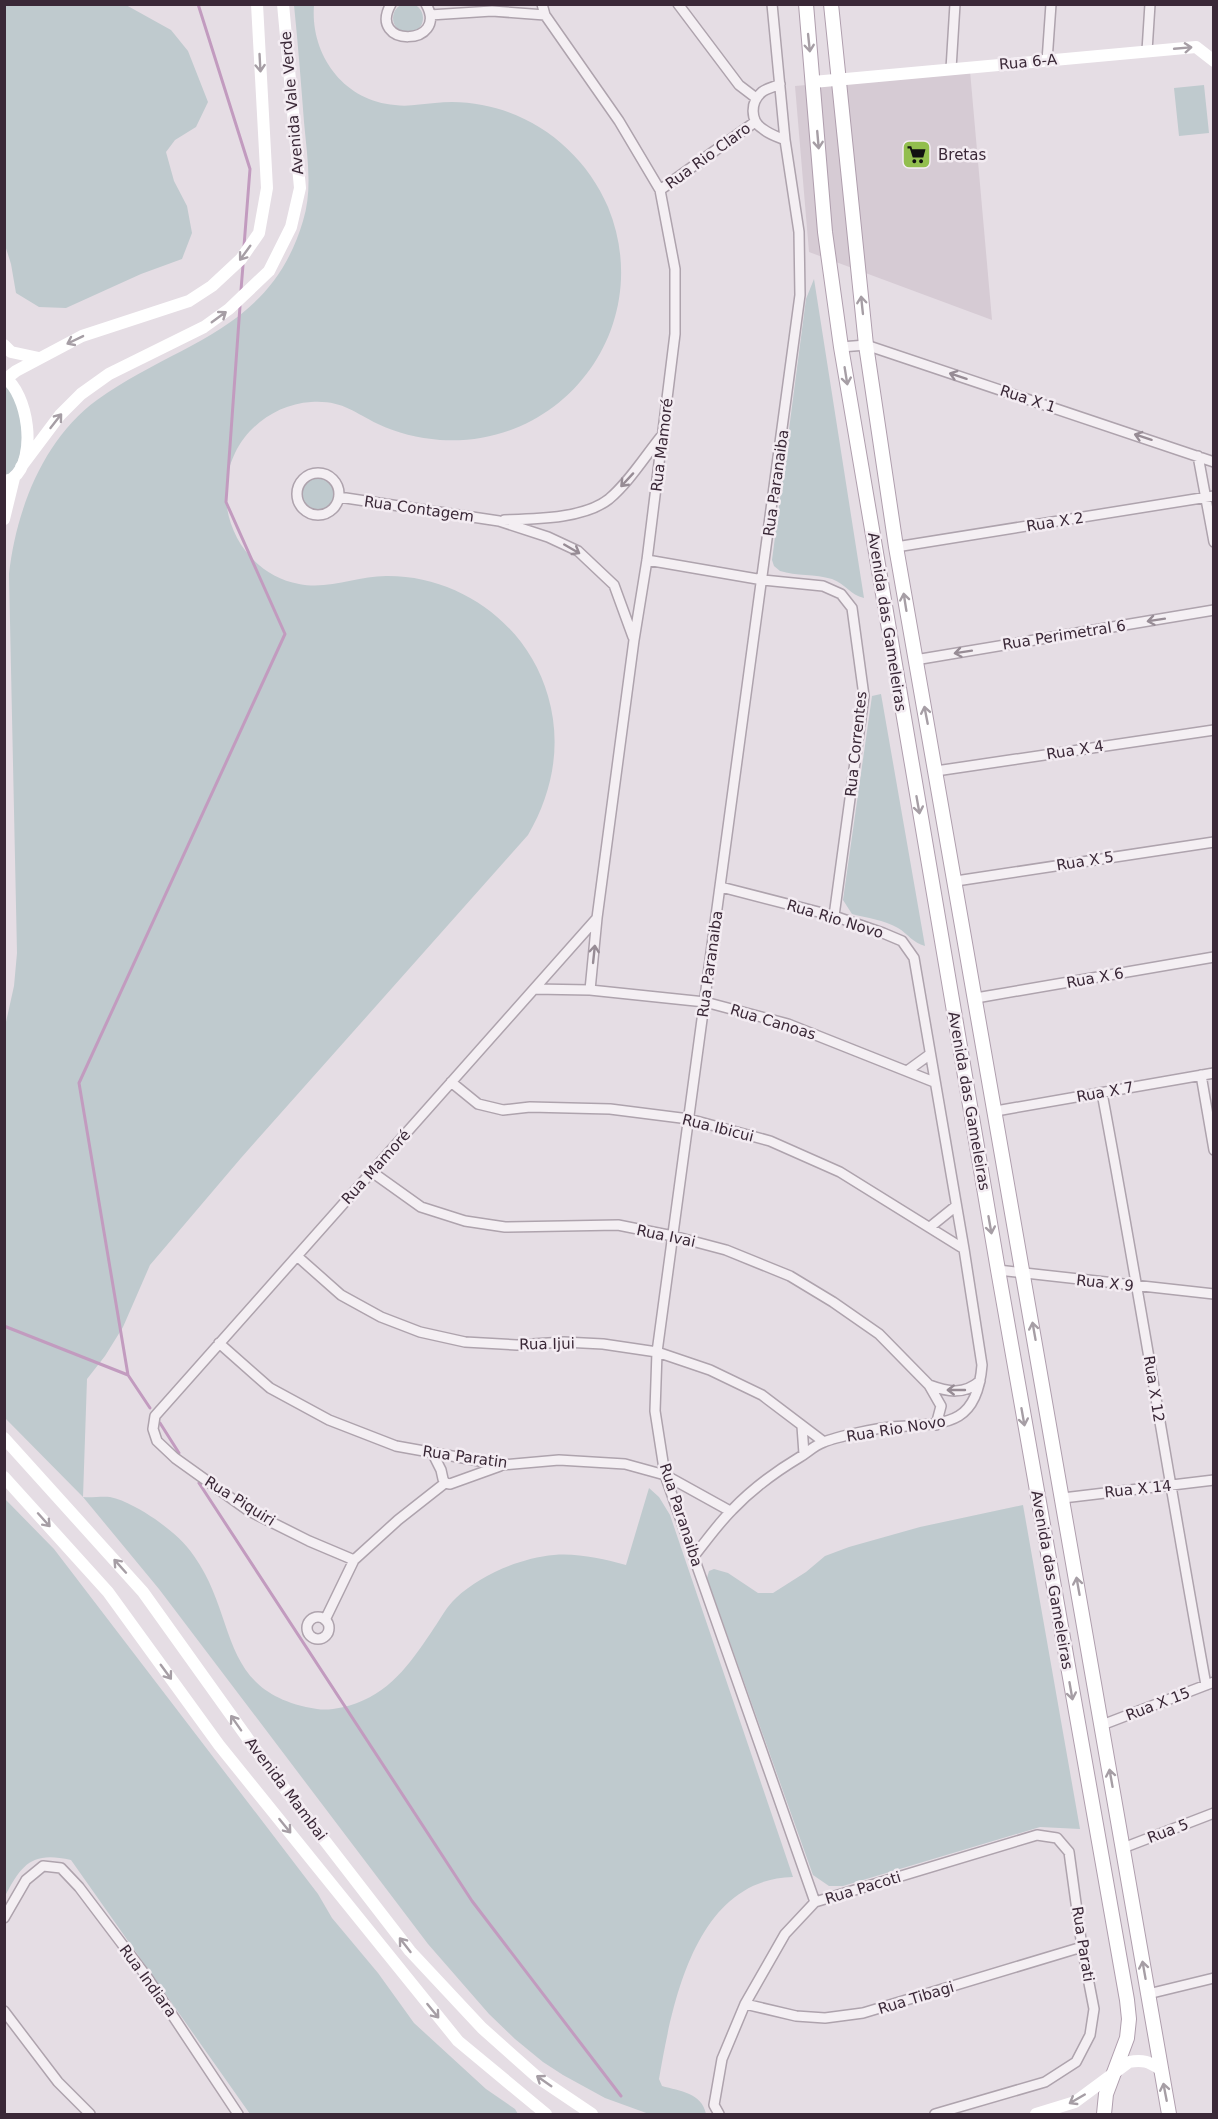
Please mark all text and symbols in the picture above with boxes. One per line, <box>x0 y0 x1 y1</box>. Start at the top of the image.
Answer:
street label: Avenida Vale Verde <box>277 30 307 176</box>
one-way arrow <box>804 33 815 53</box>
one-way arrow <box>1172 42 1192 53</box>
street label: Rua 6-A <box>998 50 1058 73</box>
one-way arrow <box>255 52 266 72</box>
street label: Rua Rio Claro <box>662 119 754 193</box>
one-way arrow <box>813 130 824 150</box>
supermarket icon: Bretas <box>901 139 933 171</box>
place label: Bretas <box>938 146 986 164</box>
one-way arrow <box>239 244 251 260</box>
one-way arrow <box>856 296 867 316</box>
one-way arrow <box>210 310 226 323</box>
one-way arrow <box>67 335 85 346</box>
one-way arrow <box>841 365 852 385</box>
one-way arrow <box>949 369 968 380</box>
street label: Rua X 1 <box>998 382 1058 416</box>
street label: Rua Mamoré <box>647 397 677 493</box>
one-way arrow <box>50 413 63 429</box>
street label: Rua Paranaiba <box>760 428 792 538</box>
one-way arrow <box>1134 431 1153 442</box>
one-way arrow <box>620 472 634 487</box>
street label: Rua Contagem <box>363 492 475 526</box>
street label: Rua X 2 <box>1025 509 1085 535</box>
street label: Avenida das Gameleiras <box>864 531 910 713</box>
one-way arrow <box>563 543 580 555</box>
one-way arrow <box>900 593 911 612</box>
one-way arrow <box>1146 614 1166 625</box>
street label: Rua Perimetral 6 <box>1001 616 1127 654</box>
one-way arrow <box>954 646 974 657</box>
street label: Rua Correntes <box>841 690 871 798</box>
one-way arrow <box>920 706 931 726</box>
street label: Rua X 4 <box>1045 737 1105 763</box>
one-way arrow <box>913 794 924 814</box>
street label: Rua X 5 <box>1055 848 1115 874</box>
street label: Rua Rio Novo <box>784 896 886 942</box>
street label: Rua Paranaiba <box>694 909 726 1019</box>
one-way arrow <box>589 945 600 964</box>
street label: Rua X 6 <box>1065 964 1125 992</box>
street label: Rua Canoas <box>728 1000 818 1044</box>
street label: Avenida das Gameleiras <box>944 1010 994 1192</box>
street label: Rua X 7 <box>1075 1078 1135 1106</box>
street label: Rua Ibicui <box>680 1110 756 1146</box>
street label: Rua Mamoré <box>338 1126 414 1208</box>
one-way arrow <box>985 1214 996 1234</box>
street label: Rua Ivai <box>635 1221 697 1251</box>
street label: Rua X 9 <box>1075 1271 1135 1295</box>
one-way arrow <box>1028 1322 1039 1342</box>
street label: Rua Ijui <box>519 1335 575 1353</box>
street label: Rua X 12 <box>1140 1354 1168 1424</box>
one-way arrow <box>946 1384 966 1396</box>
one-way arrow <box>1018 1406 1029 1426</box>
street label: Rua Rio Novo <box>845 1412 947 1446</box>
street label: Rua Paratin <box>421 1442 509 1472</box>
street label: Rua Paranaiba <box>656 1461 706 1569</box>
street label: Rua Piquiri <box>201 1472 279 1530</box>
street label: Rua X 14 <box>1104 1477 1172 1501</box>
street label: Avenida das Gameleiras <box>1027 1489 1077 1671</box>
one-way arrow <box>37 1513 51 1528</box>
one-way arrow <box>113 1559 127 1574</box>
one-way arrow <box>1072 1576 1083 1596</box>
one-way arrow <box>160 1663 172 1679</box>
one-way arrow <box>1066 1681 1077 1701</box>
street label: Rua X 15 <box>1123 1684 1193 1724</box>
one-way arrow <box>230 1715 242 1731</box>
street label: Avenida Mambai <box>241 1734 331 1844</box>
one-way arrow <box>1105 1768 1116 1788</box>
street label: Rua 5 <box>1145 1815 1191 1847</box>
one-way arrow <box>278 1818 291 1834</box>
street label: Rua Pacoti <box>823 1868 903 1908</box>
street label: Rua Parati <box>1068 1905 1098 1983</box>
one-way arrow <box>399 1937 412 1953</box>
street label: Rua Indiara <box>116 1941 180 2021</box>
one-way arrow <box>1138 1961 1149 1980</box>
street label: Rua Tibagi <box>876 1978 956 2018</box>
one-way arrow <box>427 2003 440 2019</box>
one-way arrow <box>536 2075 553 2087</box>
one-way arrow <box>1159 2083 1170 2102</box>
one-way arrow <box>1069 2093 1086 2105</box>

